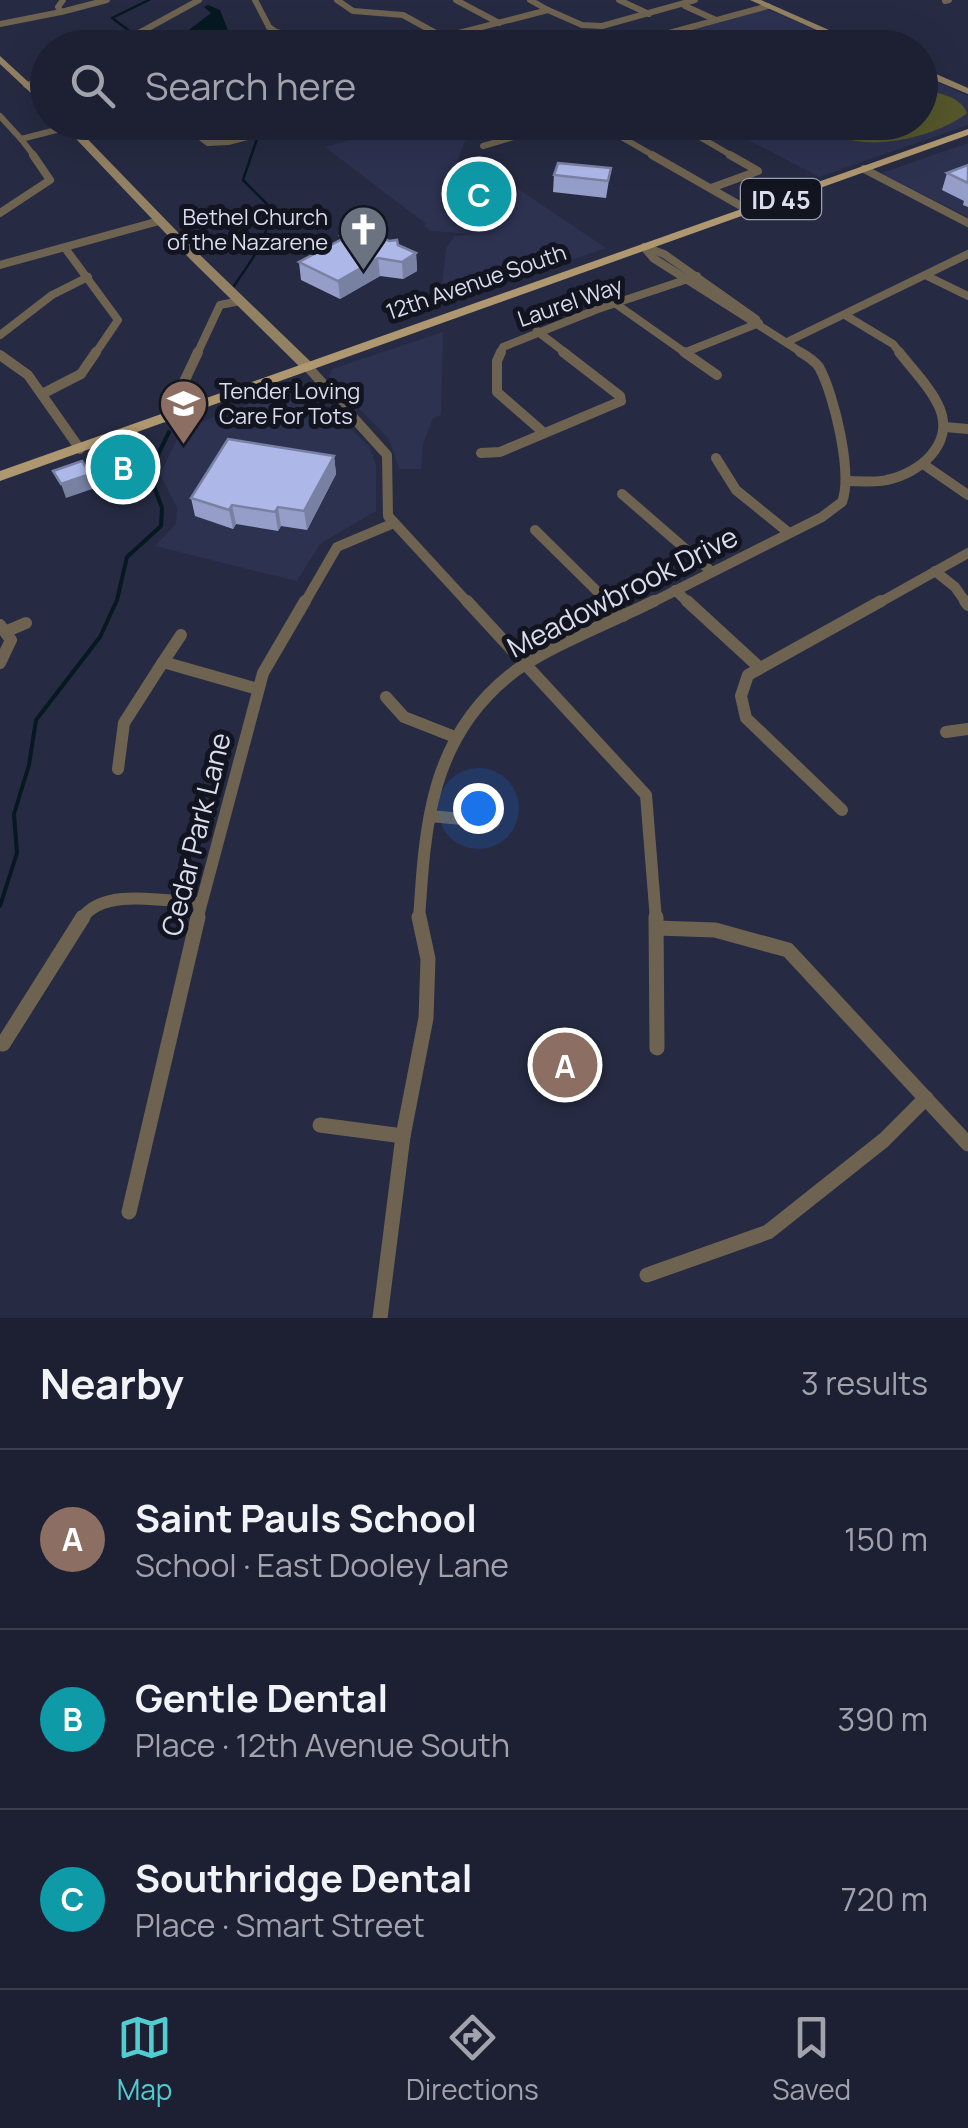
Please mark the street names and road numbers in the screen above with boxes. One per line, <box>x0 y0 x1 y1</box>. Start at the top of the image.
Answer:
road number: ID 45 <box>741 179 821 219</box>
street label: 12th Avenue South <box>382 237 570 327</box>
street label: Laurel Way <box>513 270 627 334</box>
street label: Meadowbrook Drive <box>500 516 744 666</box>
street label: Cedar Park Lane <box>151 728 239 940</box>

